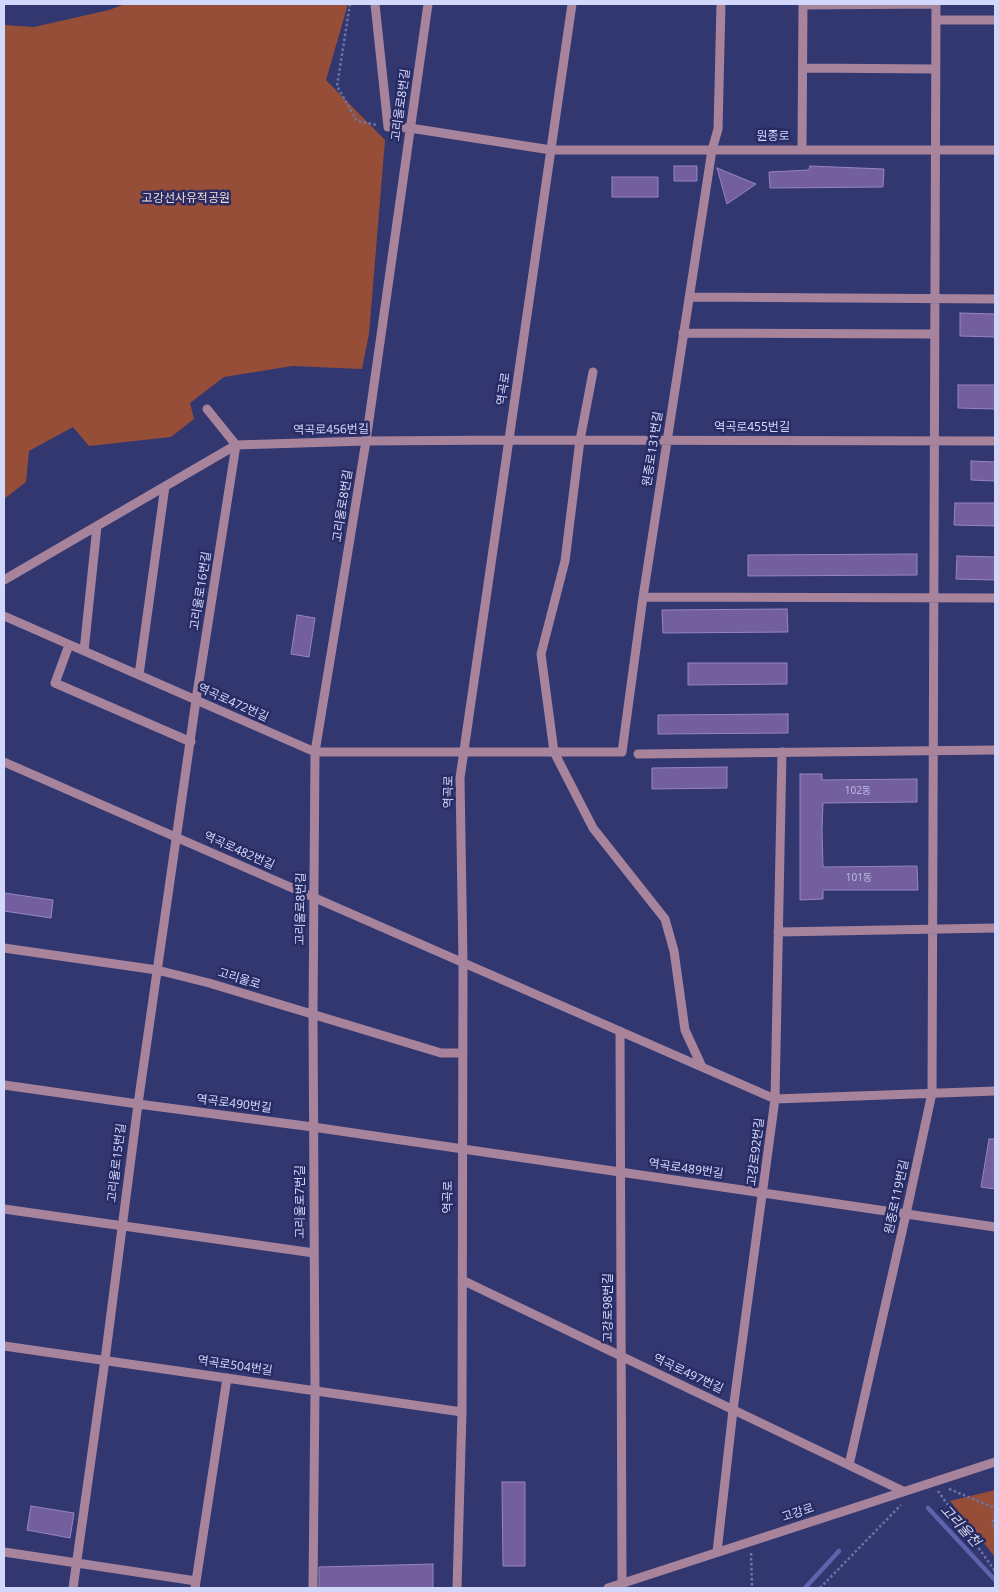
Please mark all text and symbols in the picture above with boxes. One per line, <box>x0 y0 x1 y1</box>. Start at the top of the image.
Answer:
street label: 고리울로8번길 <box>389 68 413 142</box>
street label: 원종로 <box>756 130 790 144</box>
park label: 고강선사유적공원 <box>142 192 230 206</box>
street label: 역곡로 <box>495 372 513 406</box>
street label: 원종로131번길 <box>640 410 666 488</box>
street label: 역곡로455번길 <box>714 421 790 435</box>
street label: 역곡로456번길 <box>293 422 369 438</box>
street label: 고리울로8번길 <box>330 469 356 543</box>
street label: 고리울로16번길 <box>188 550 214 632</box>
street label: 역곡로472번길 <box>195 681 271 725</box>
street label: 역곡로 <box>442 775 456 809</box>
house number: 102동 <box>845 785 871 797</box>
street label: 역곡로482번길 <box>201 829 277 873</box>
street label: 고리울로8번길 <box>293 872 309 946</box>
house number: 101동 <box>846 872 872 884</box>
street label: 고리울로 <box>216 966 262 992</box>
street label: 역곡로490번길 <box>196 1092 272 1116</box>
street label: 고강로92번길 <box>745 1117 767 1187</box>
street label: 고리울로15번길 <box>105 1122 129 1204</box>
street label: 역곡로489번길 <box>647 1157 725 1181</box>
street label: 원종로119번길 <box>882 1158 912 1236</box>
street label: 고리울로7번길 <box>294 1165 308 1239</box>
street label: 역곡로 <box>442 1180 456 1214</box>
street label: 고강로98번길 <box>602 1274 616 1342</box>
street label: 역곡로497번길 <box>651 1351 725 1397</box>
street label: 역곡로504번길 <box>196 1354 274 1378</box>
street label: 고강로 <box>780 1501 816 1525</box>
water label: 고리울천 <box>936 1501 984 1551</box>

